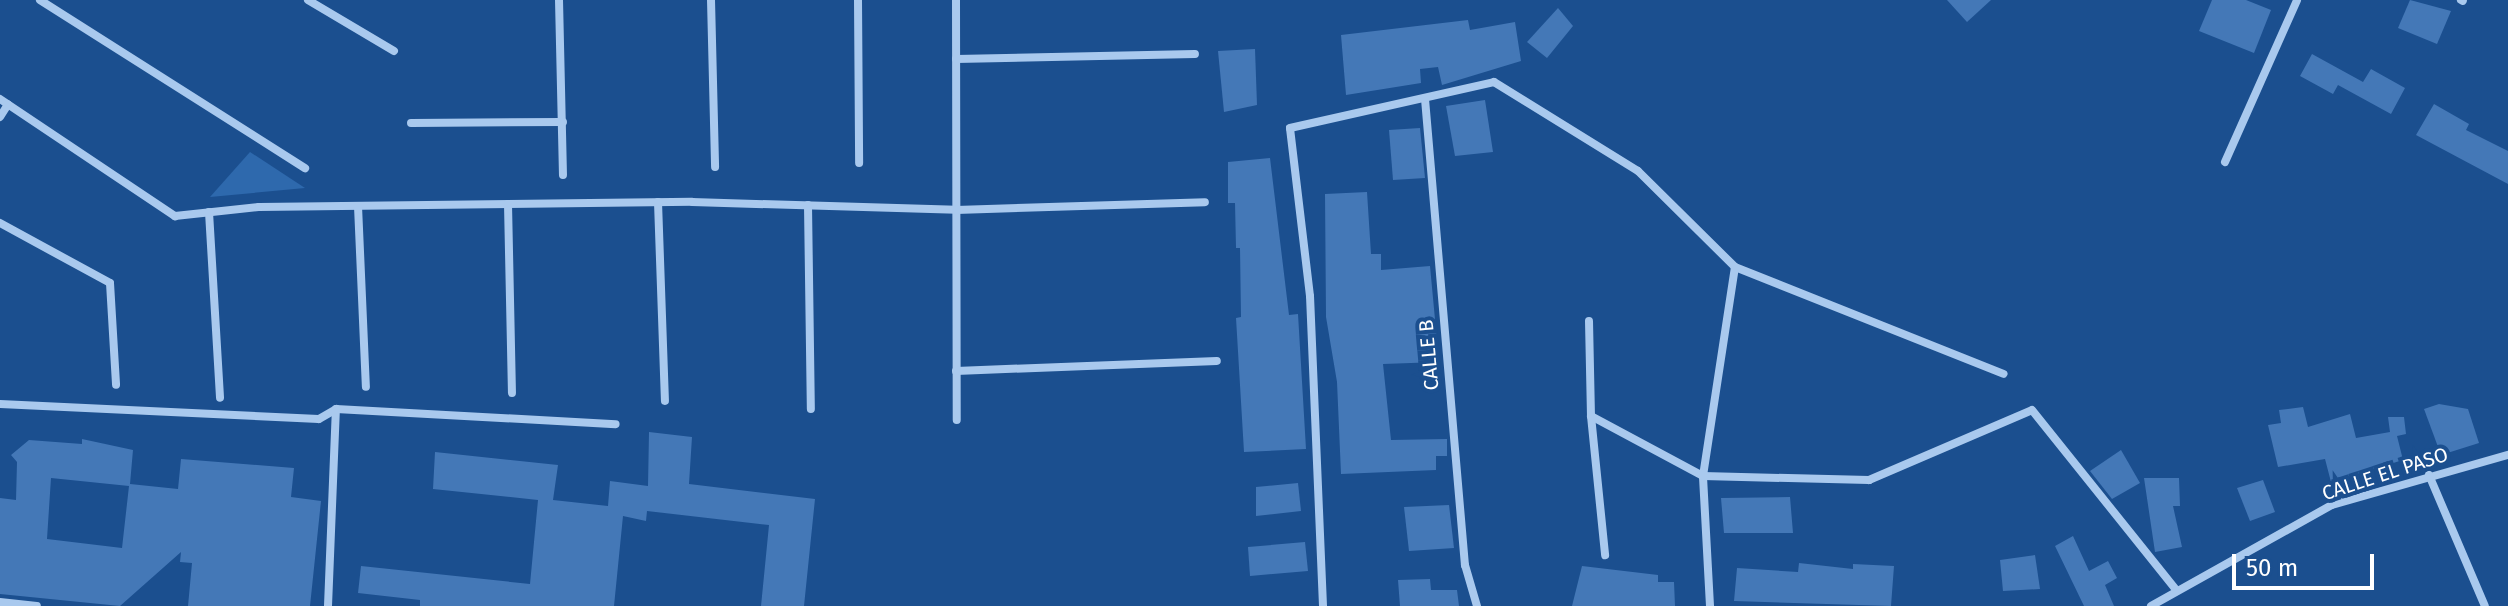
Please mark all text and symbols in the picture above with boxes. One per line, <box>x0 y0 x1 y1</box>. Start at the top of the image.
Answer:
street label: CALLE B <box>1414 319 1444 391</box>
street label: CALLE EL PASO <box>2319 442 2451 506</box>
scale bar <box>2236 538 2378 588</box>
text: 50 m <box>2246 554 2298 582</box>

